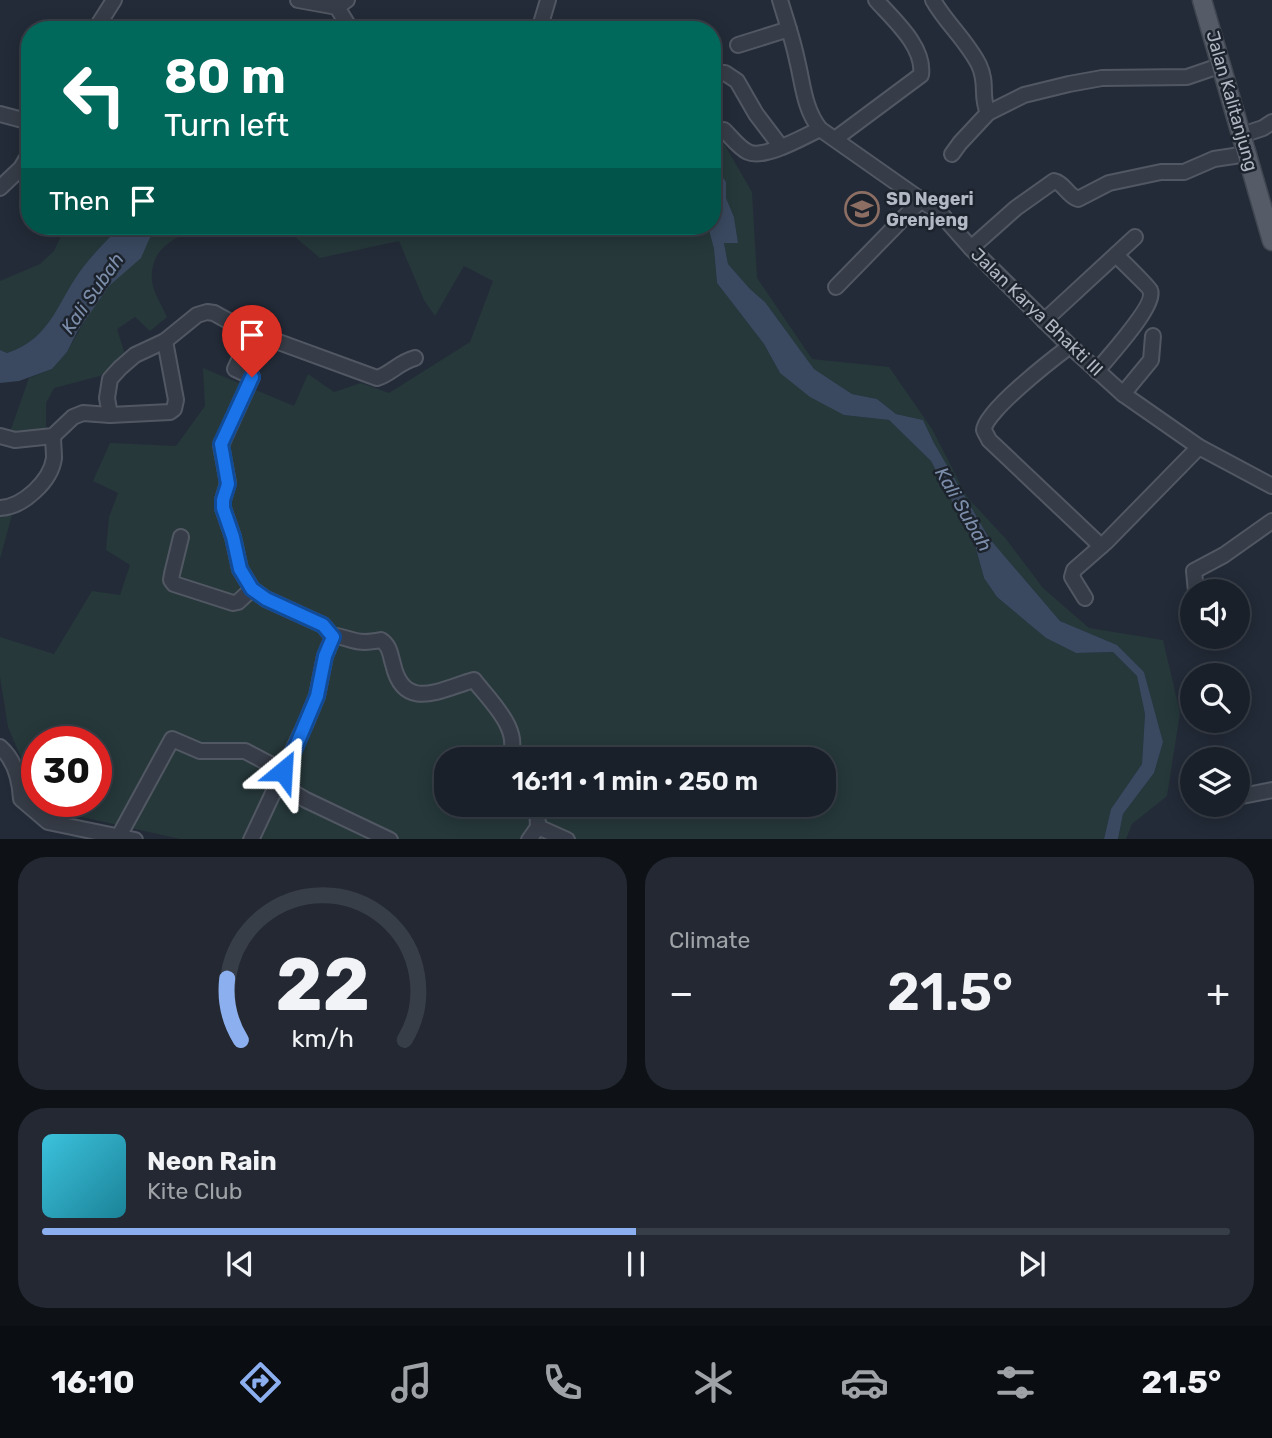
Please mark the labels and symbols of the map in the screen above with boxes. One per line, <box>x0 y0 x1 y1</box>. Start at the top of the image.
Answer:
street label: Jalan Kalitanjung <box>1201 28 1263 174</box>
place label: SD Negeri Grenjeng <box>886 188 974 231</box>
school or university icon: SD Negeri Grenjeng <box>843 190 881 228</box>
street label: Jalan Karya Bhakti III <box>966 243 1108 381</box>
water label: Kali Subah <box>56 248 129 338</box>
pin <box>222 305 282 377</box>
water label: Kali Subah <box>930 463 997 556</box>
speed limit sign: 30 <box>21 726 112 817</box>
position arrow <box>246 734 320 808</box>

